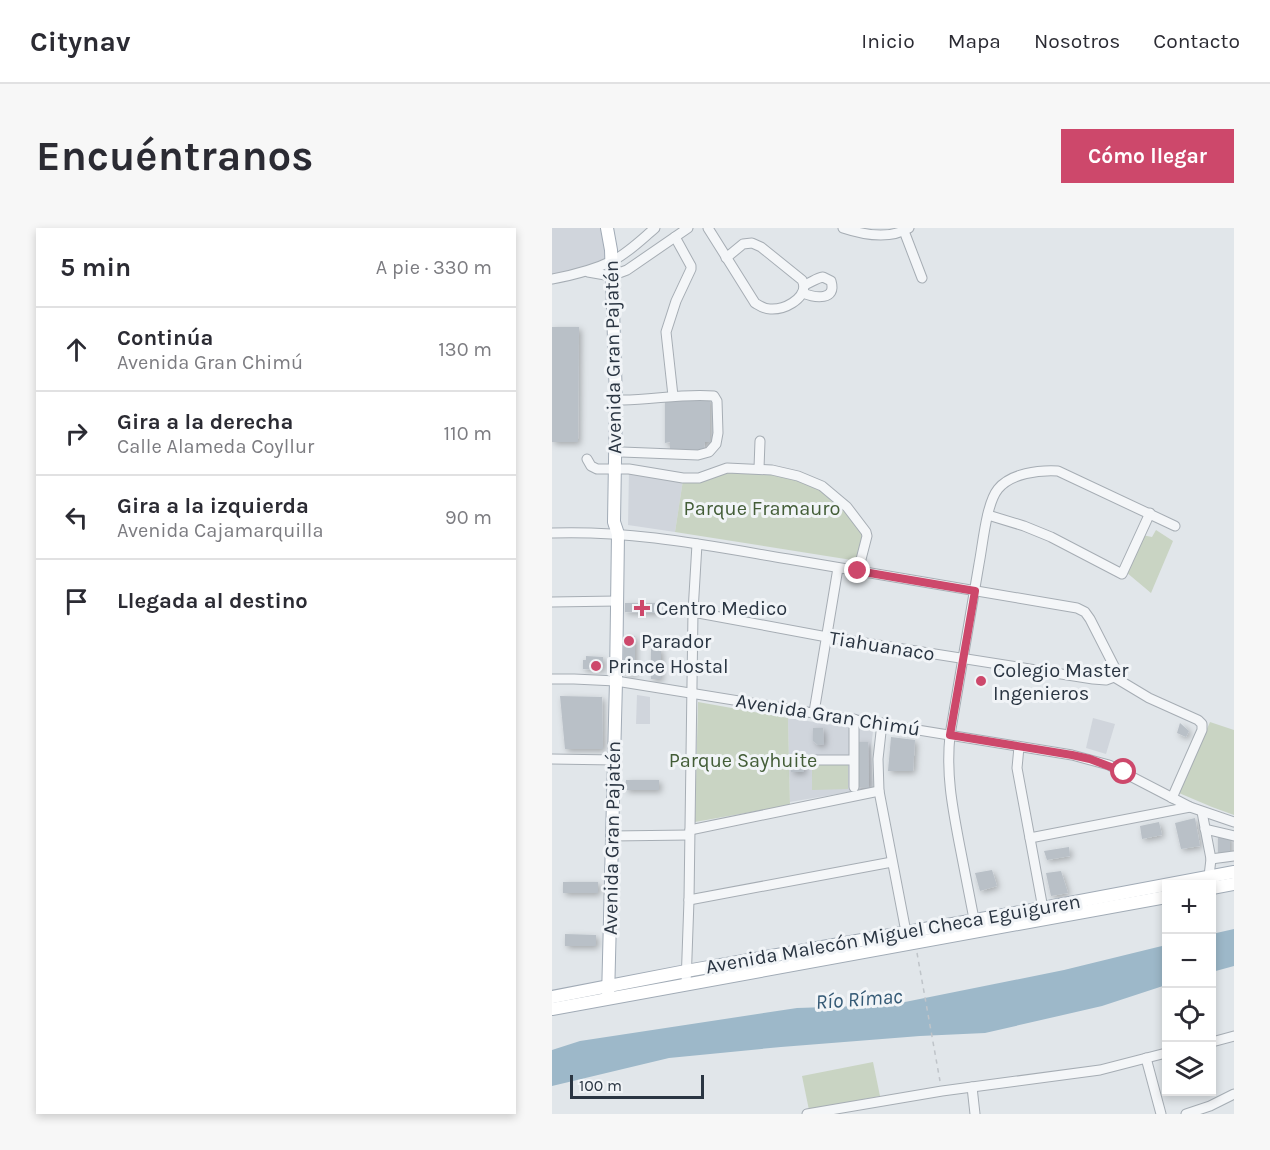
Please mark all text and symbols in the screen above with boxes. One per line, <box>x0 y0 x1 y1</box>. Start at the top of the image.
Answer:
text: Citynav <box>30 25 130 58</box>
text: Inicio <box>861 29 915 53</box>
text: Mapa <box>948 29 1001 53</box>
text: Nosotros <box>1034 29 1120 53</box>
text: Contacto <box>1153 29 1240 53</box>
button: Cómo llegar <box>1061 129 1234 183</box>
text: Encuéntranos <box>36 131 314 181</box>
text: 5 min <box>60 252 131 283</box>
text: A pie · 330 m <box>376 256 492 279</box>
street label: Avenida Gran Pajatén <box>600 260 626 454</box>
text: Continúa <box>117 325 213 351</box>
icon: ahead <box>60 333 93 366</box>
text: 130 m <box>438 338 492 361</box>
text: Avenida Gran Chimú <box>117 351 303 374</box>
text: Gira a la derecha <box>117 409 293 435</box>
icon: right <box>60 417 93 450</box>
text: 110 m <box>443 422 492 445</box>
text: Calle Alameda Coyllur <box>117 435 314 458</box>
text: Gira a la izquierda <box>117 493 309 519</box>
park label: Parque Framauro <box>684 497 840 520</box>
icon: left <box>60 501 93 534</box>
text: 90 m <box>445 506 492 529</box>
text: Avenida Cajamarquilla <box>117 519 323 542</box>
route end <box>844 557 870 583</box>
icon: arrive <box>60 585 93 618</box>
text: Llegada al destino <box>117 588 308 614</box>
place label: Centro Medico <box>656 597 787 620</box>
marker: Centro Medico <box>633 599 651 617</box>
street label: Tiahuanaco <box>828 626 936 666</box>
place label: Parador <box>641 630 712 653</box>
marker: Parador <box>622 634 636 648</box>
place label: Prince Hostal <box>608 655 729 678</box>
marker: Prince Hostal <box>589 659 603 673</box>
place label: Colegio Master Ingenieros <box>993 659 1129 705</box>
marker: Colegio Master Ingenieros <box>974 674 988 688</box>
street label: Avenida Gran Chimú <box>734 689 922 741</box>
street label: Avenida Gran Pajatén <box>599 741 625 935</box>
park label: Parque Sayhuite <box>669 749 817 772</box>
route start <box>1110 758 1136 784</box>
map controls <box>1162 880 1216 1096</box>
button: + <box>1162 880 1216 934</box>
street label: Avenida Malecón Miguel Checa Eguiguren <box>704 890 1082 978</box>
button: − <box>1162 934 1216 988</box>
water label: Río Rímac <box>815 984 904 1014</box>
button: locate <box>1162 988 1216 1042</box>
button: layers <box>1162 1042 1216 1096</box>
scale bar <box>570 1072 704 1100</box>
text: 100 m <box>579 1076 622 1095</box>

